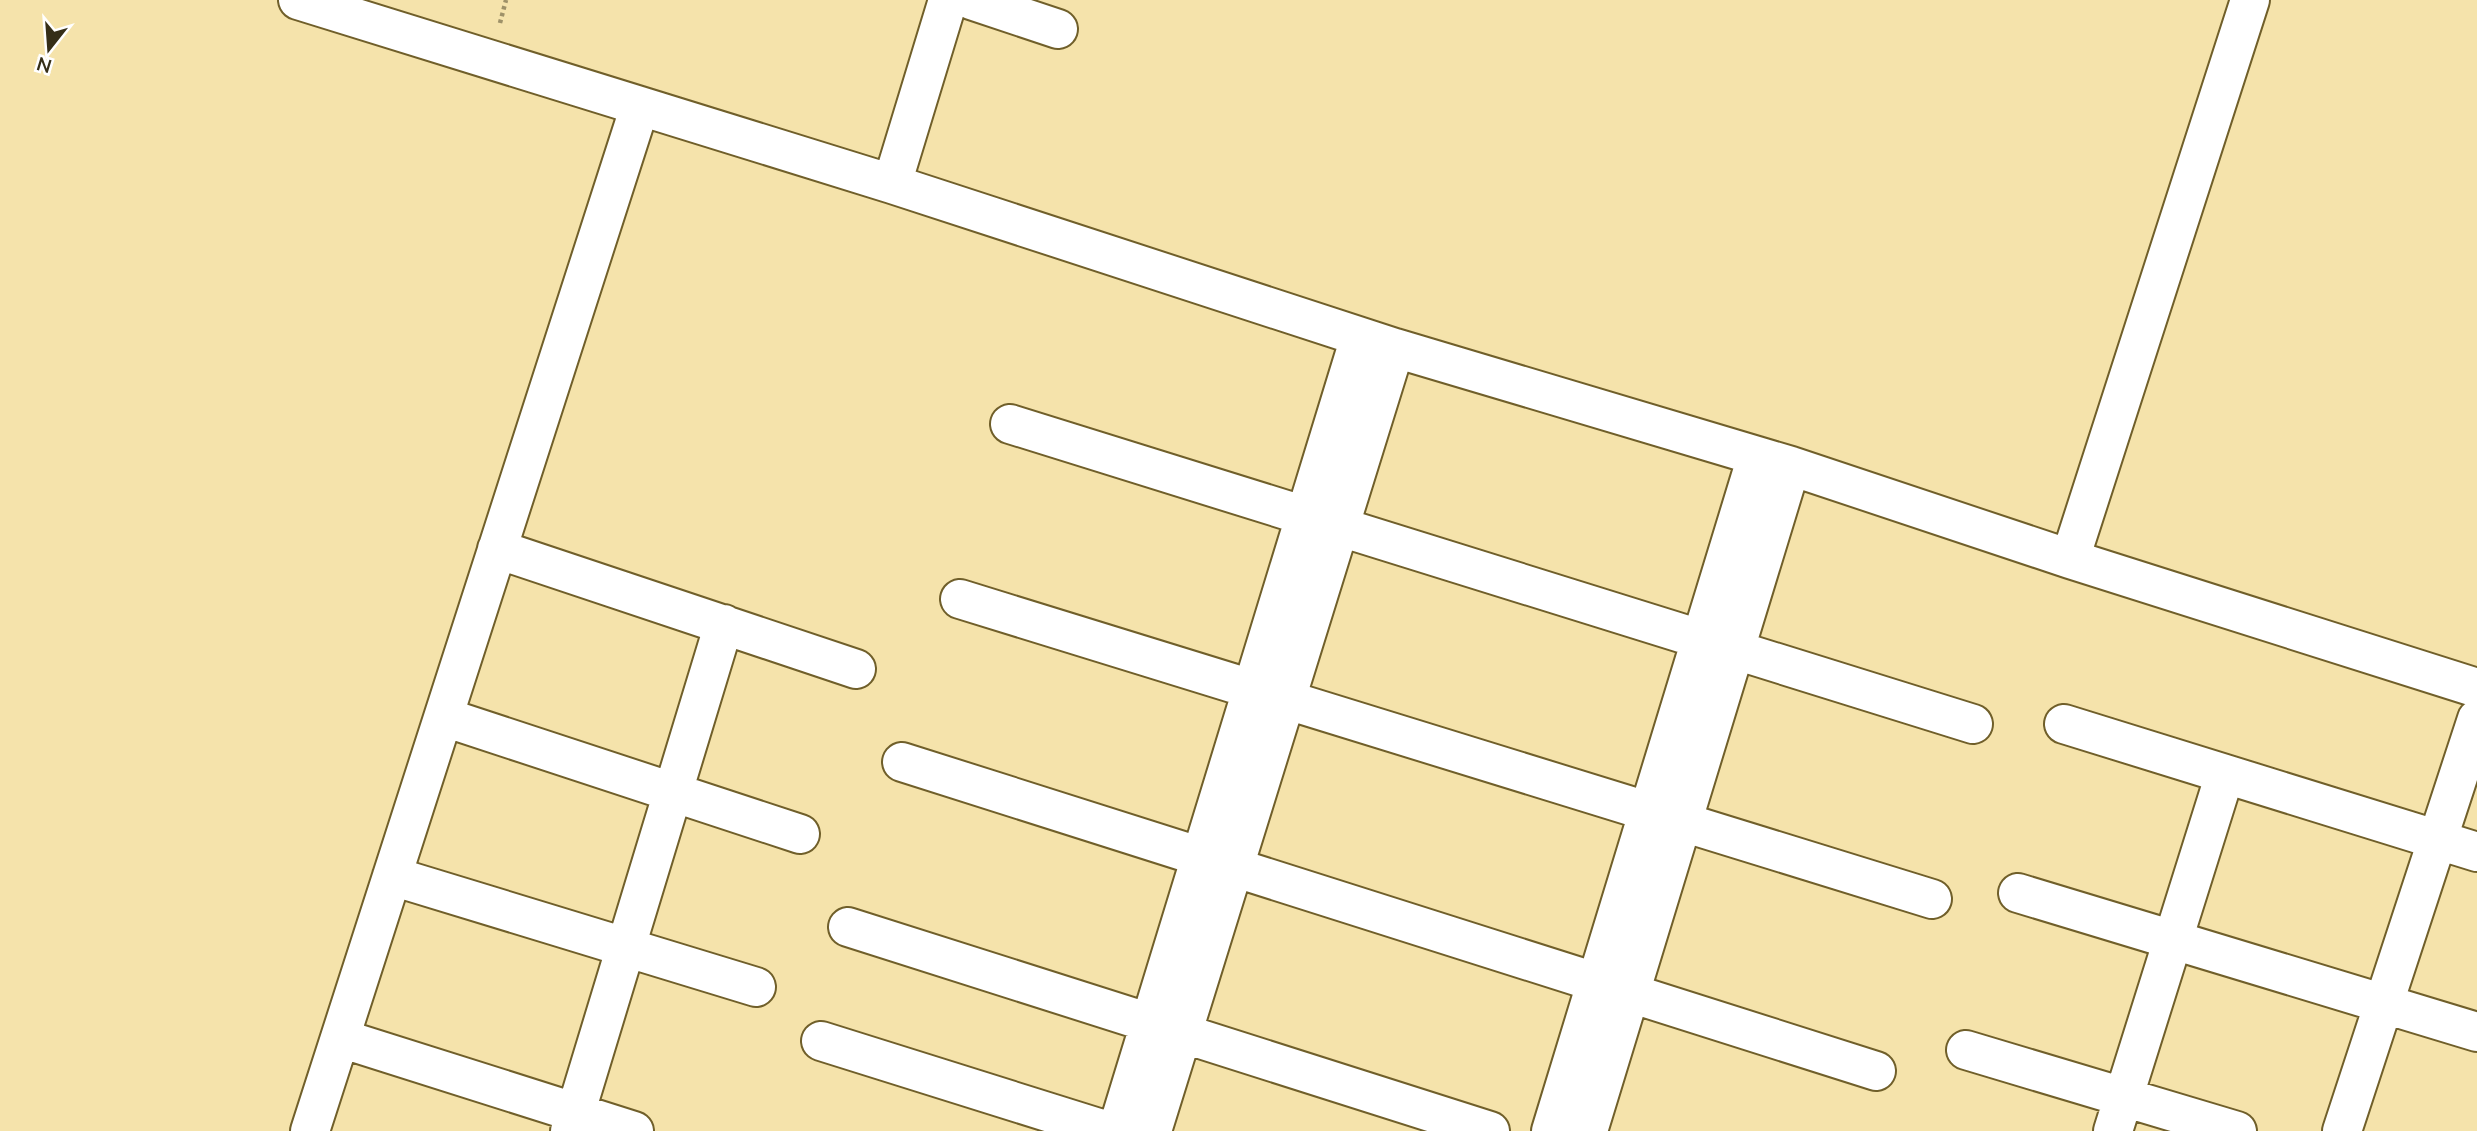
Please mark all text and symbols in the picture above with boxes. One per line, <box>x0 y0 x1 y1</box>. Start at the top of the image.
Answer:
north arrow <box>14 14 84 84</box>
text: N <box>34 52 54 79</box>

